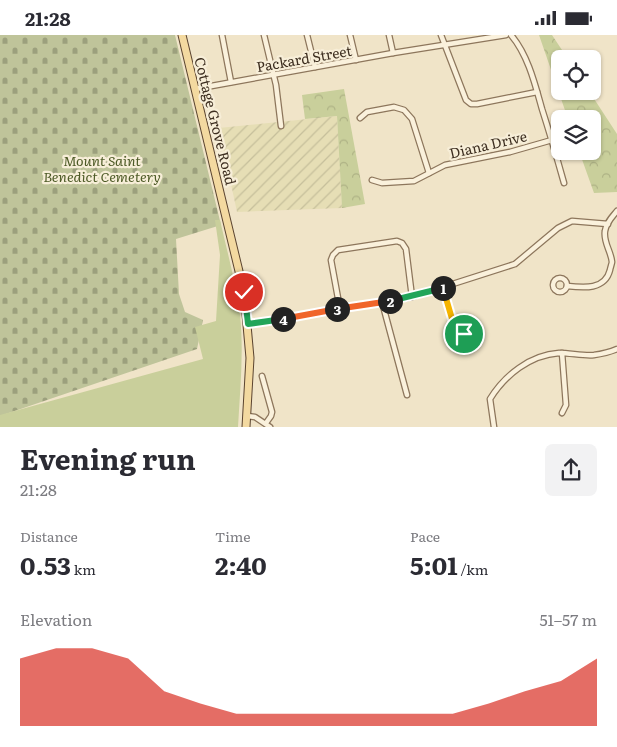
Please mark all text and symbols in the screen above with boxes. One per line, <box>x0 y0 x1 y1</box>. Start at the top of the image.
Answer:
text: 21:28 <box>25 4 71 32</box>
street label: Packard Street <box>255 40 354 76</box>
map controls <box>551 50 601 160</box>
button: locate <box>551 50 601 100</box>
street label: Cottage Grove Road <box>190 55 242 187</box>
button: layers <box>551 110 601 160</box>
street label: Diana Drive <box>447 125 529 163</box>
park label: Mount Saint Benedict Cemetery <box>43 150 161 186</box>
pin <box>223 271 265 313</box>
pin: 1 <box>430 275 456 301</box>
icon: check <box>230 278 258 306</box>
text: 1 <box>441 278 446 298</box>
pin: 2 <box>378 289 402 313</box>
text: 2 <box>387 291 394 311</box>
pin: 3 <box>324 297 350 321</box>
text: 3 <box>334 299 341 319</box>
pin: 4 <box>270 307 296 331</box>
text: 4 <box>279 309 288 329</box>
pin <box>443 313 485 355</box>
icon: arrive <box>450 320 478 348</box>
text: Evening run <box>20 437 196 479</box>
button: share <box>545 444 597 496</box>
text: 21:28 <box>20 477 57 501</box>
text: Distance <box>20 526 78 546</box>
text: Time <box>215 526 251 546</box>
text: Pace <box>410 526 440 546</box>
text: 0.53 <box>20 546 71 583</box>
text: 2:40 <box>215 546 267 583</box>
text: 5:01 <box>410 546 458 583</box>
text: km <box>71 559 96 579</box>
text: /km <box>458 559 488 579</box>
text: Elevation <box>20 607 92 631</box>
text: 51–57 m <box>539 607 597 631</box>

